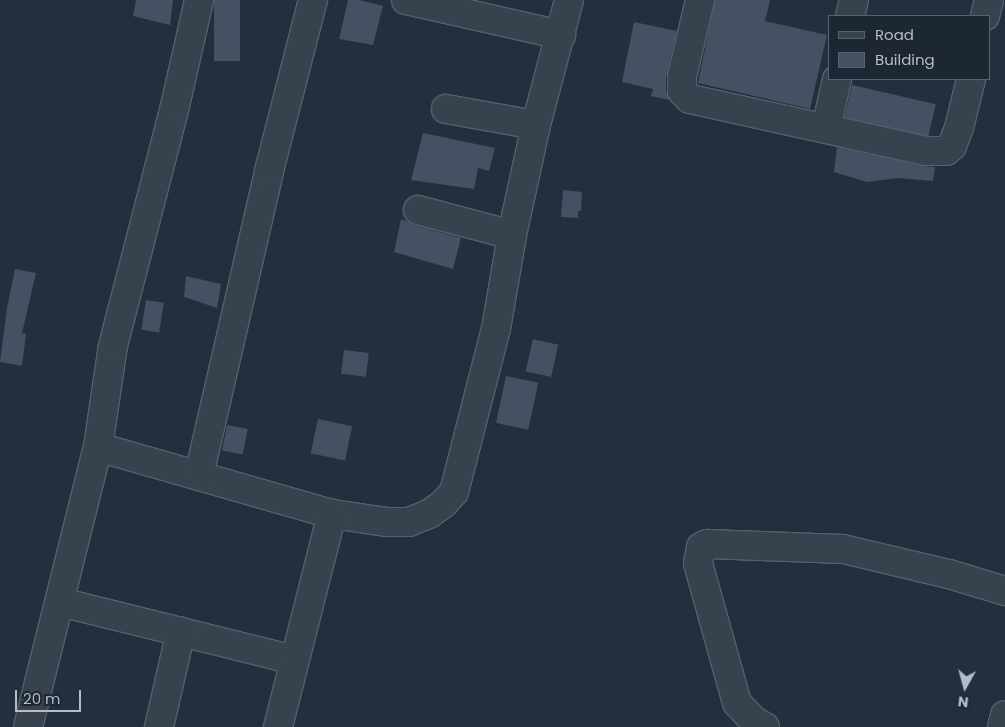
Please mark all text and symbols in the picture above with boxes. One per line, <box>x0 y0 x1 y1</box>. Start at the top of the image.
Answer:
legend <box>828 15 990 80</box>
text: Road <box>875 24 914 45</box>
text: Building <box>875 49 935 70</box>
north arrow <box>940 662 990 712</box>
scale bar <box>18 680 84 712</box>
text: 20 m <box>23 688 61 709</box>
text: N <box>957 691 970 712</box>

